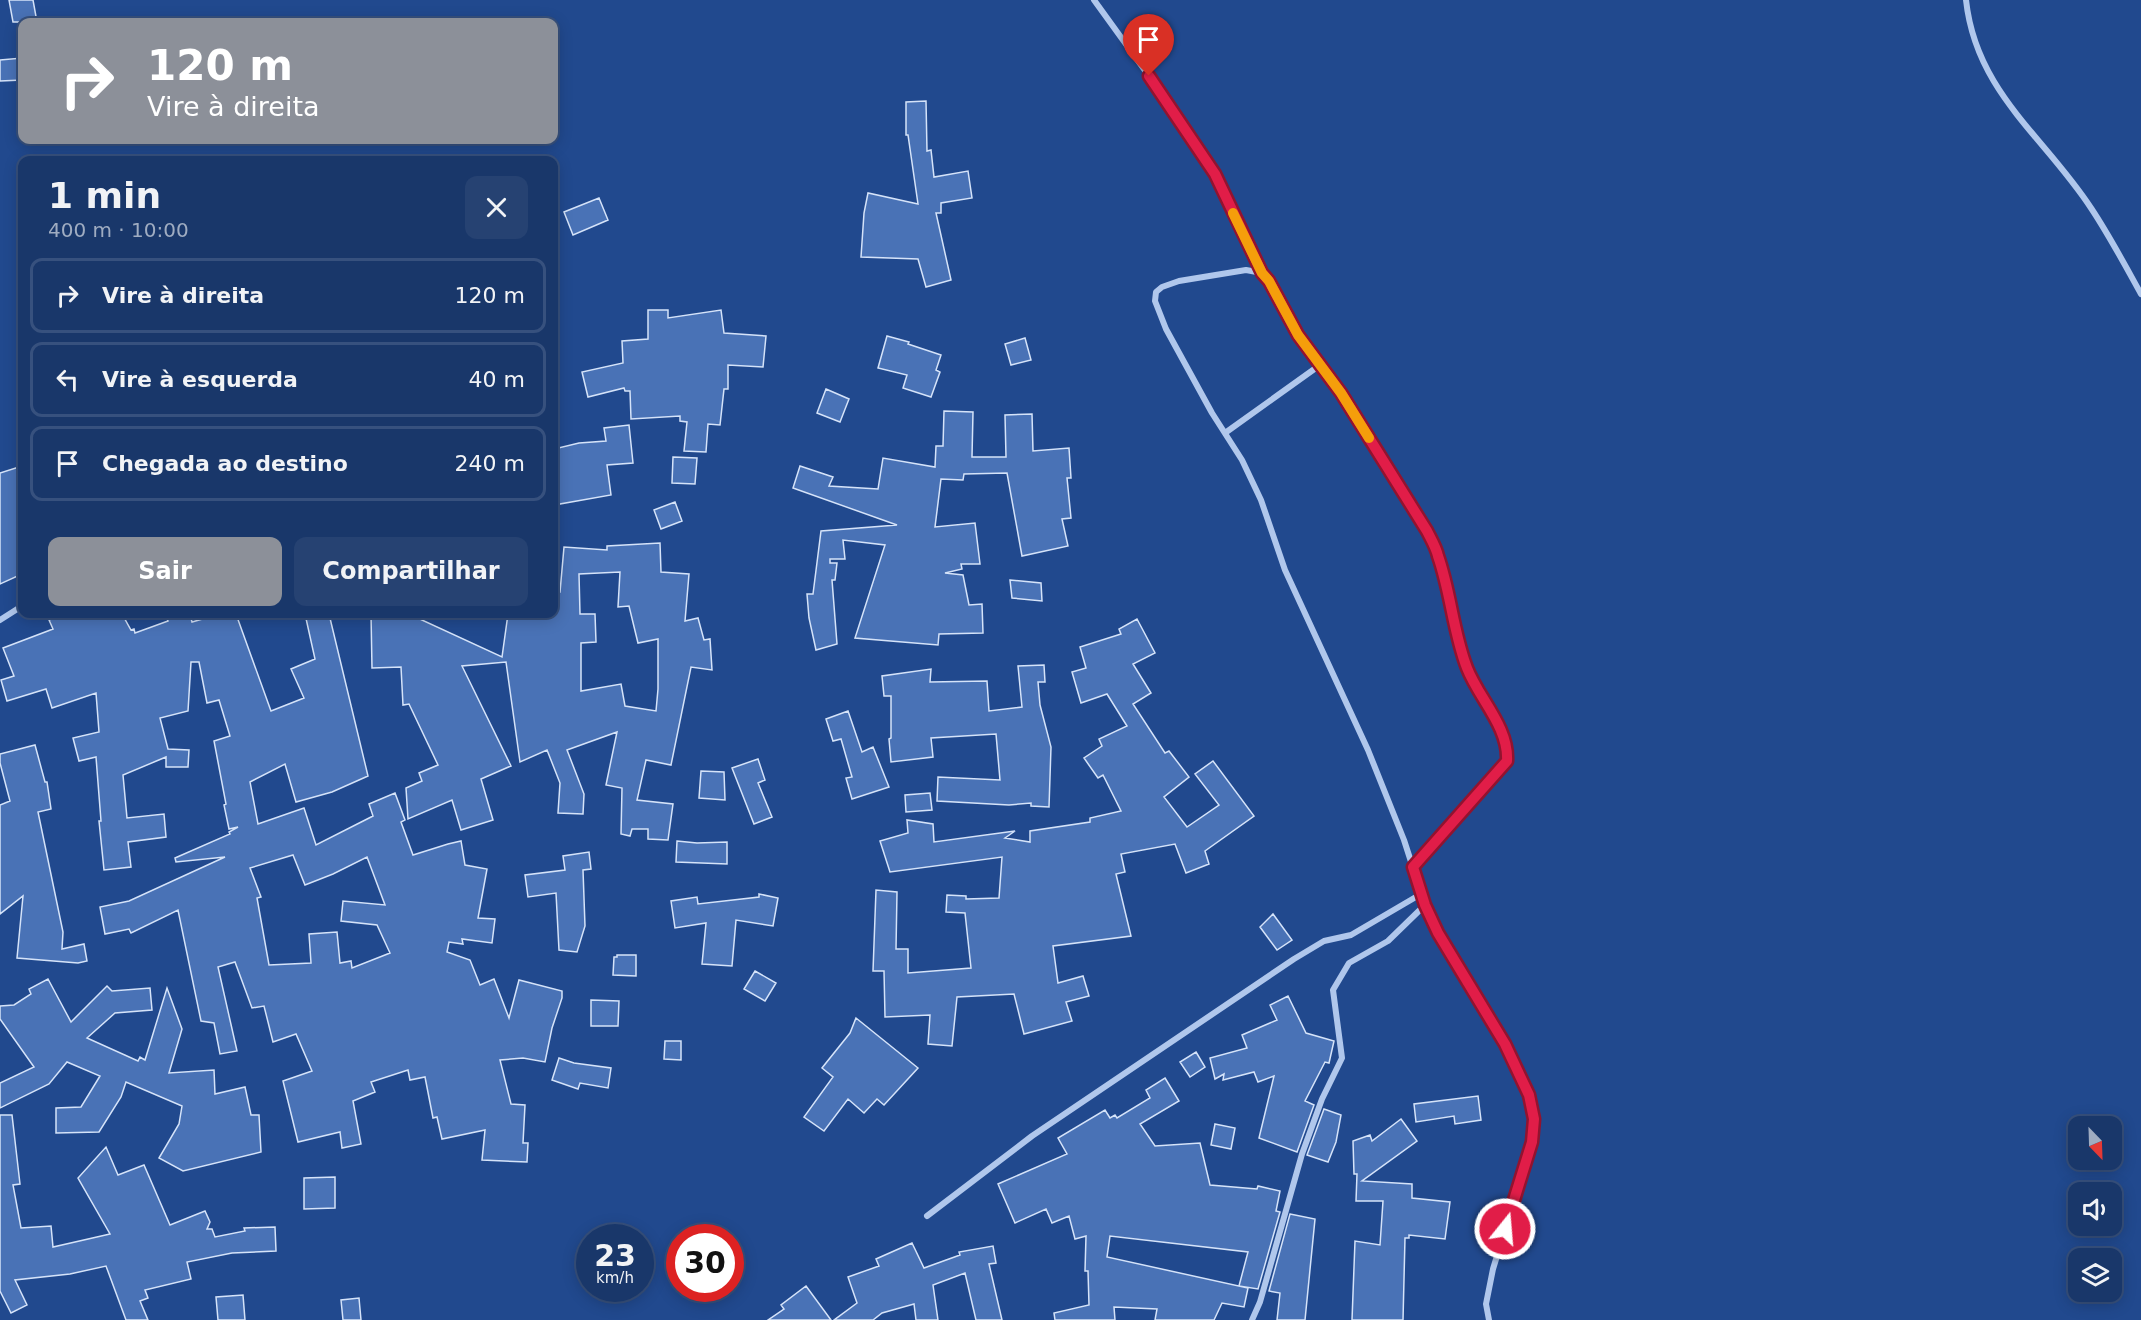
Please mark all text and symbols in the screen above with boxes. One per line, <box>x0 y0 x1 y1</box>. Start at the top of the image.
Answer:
pin <box>1123 14 1174 76</box>
icon: arrive <box>1132 23 1165 56</box>
text: 120 m <box>147 41 293 90</box>
icon: right <box>48 42 126 120</box>
text: Vire à direita <box>147 91 320 122</box>
text: 1 min <box>48 175 161 216</box>
button: close <box>465 176 528 239</box>
text: 400 m · 10:00 <box>48 218 189 242</box>
icon: right <box>51 279 84 312</box>
text: Vire à direita <box>102 283 264 308</box>
text: 120 m <box>455 283 525 308</box>
icon: left <box>51 363 84 396</box>
text: Vire à esquerda <box>102 367 298 392</box>
text: 40 m <box>469 367 525 392</box>
icon: arrive <box>51 447 84 480</box>
text: Chegada ao destino <box>102 451 348 476</box>
text: 240 m <box>455 451 525 476</box>
button: Sair <box>48 537 282 606</box>
button: Compartilhar <box>294 537 528 606</box>
north arrow <box>2068 1116 2122 1170</box>
map controls <box>2068 1116 2122 1302</box>
button: sound <box>2068 1182 2122 1236</box>
position arrow <box>1473 1197 1537 1261</box>
speed limit sign: 30 <box>666 1224 744 1302</box>
text: 23 <box>594 1238 636 1273</box>
button: layers <box>2068 1248 2122 1302</box>
text: km/h <box>596 1269 634 1287</box>

